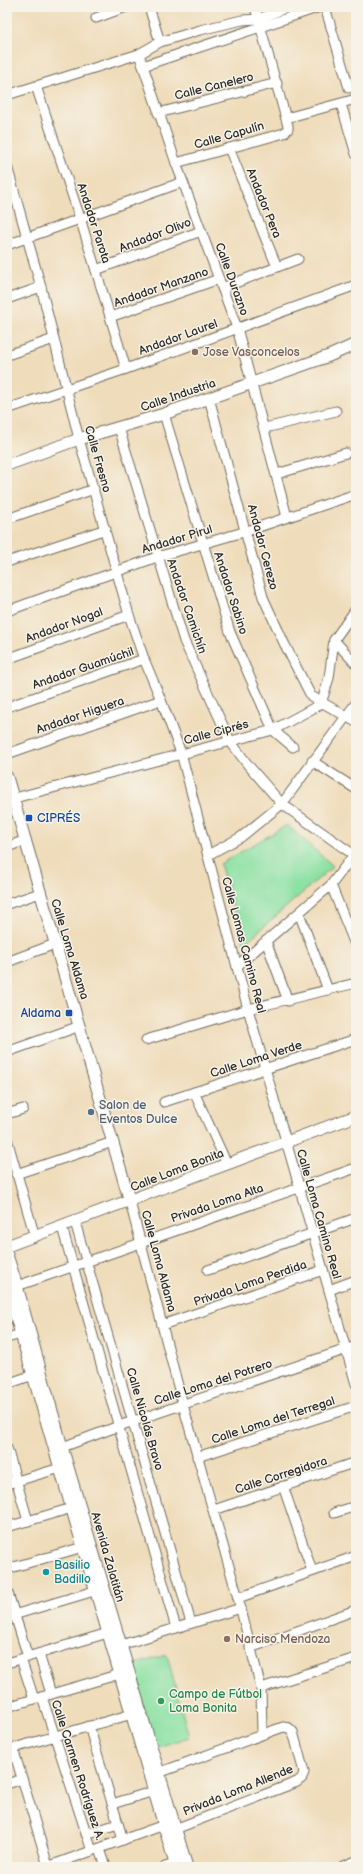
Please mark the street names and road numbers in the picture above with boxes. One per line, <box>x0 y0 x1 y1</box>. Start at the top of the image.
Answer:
street label: Calle Canelero <box>173 69 255 104</box>
street label: Calle Capulín <box>192 118 266 153</box>
street label: Andador Pera <box>243 166 284 241</box>
street label: Andador Parota <box>73 181 114 266</box>
street label: Andador Olivo <box>117 215 193 256</box>
street label: Calle Durazno <box>211 241 252 318</box>
street label: Andador Manzano <box>112 264 211 311</box>
street label: Andador Laurel <box>137 316 220 359</box>
street label: Calle Industria <box>139 376 218 415</box>
street label: Calle Fresno <box>81 424 114 494</box>
street label: Andador Cerezo <box>244 503 281 592</box>
street label: Andador Pirul <box>140 522 214 557</box>
street label: Andador Sabino <box>210 550 251 637</box>
street label: Andador Camichín <box>163 557 210 656</box>
street label: Andador Nogal <box>23 605 105 646</box>
street label: Andador Guamúchil <box>30 644 136 693</box>
street label: Andador Higuera <box>34 693 126 738</box>
street label: Calle Ciprés <box>182 717 250 748</box>
street label: Calle Lomas Camino Real <box>218 875 269 1015</box>
street label: Calle Loma Aldama <box>47 897 92 1002</box>
street label: Calle Loma Verde <box>208 1038 304 1081</box>
street label: Calle Loma Bonita <box>128 1146 226 1195</box>
street label: Calle Loma Camino Real <box>293 1148 344 1281</box>
street label: Privada Loma Alta <box>169 1181 266 1226</box>
street label: Calle Loma Aldama <box>138 1209 179 1314</box>
street label: Privada Loma Perdida <box>192 1257 309 1310</box>
street label: Calle Loma del Potrero <box>152 1356 274 1409</box>
street label: Calle Nicolás Bravo <box>123 1366 166 1472</box>
street label: Calle Loma del Terregal <box>210 1393 337 1448</box>
street label: Calle Corregidora <box>233 1453 329 1497</box>
street label: Avenida Zalatitán <box>87 1510 128 1604</box>
street label: Calle Carmen Rodríguez A. <box>48 1698 107 1842</box>
street label: Privada Loma Allende <box>181 1762 295 1819</box>

